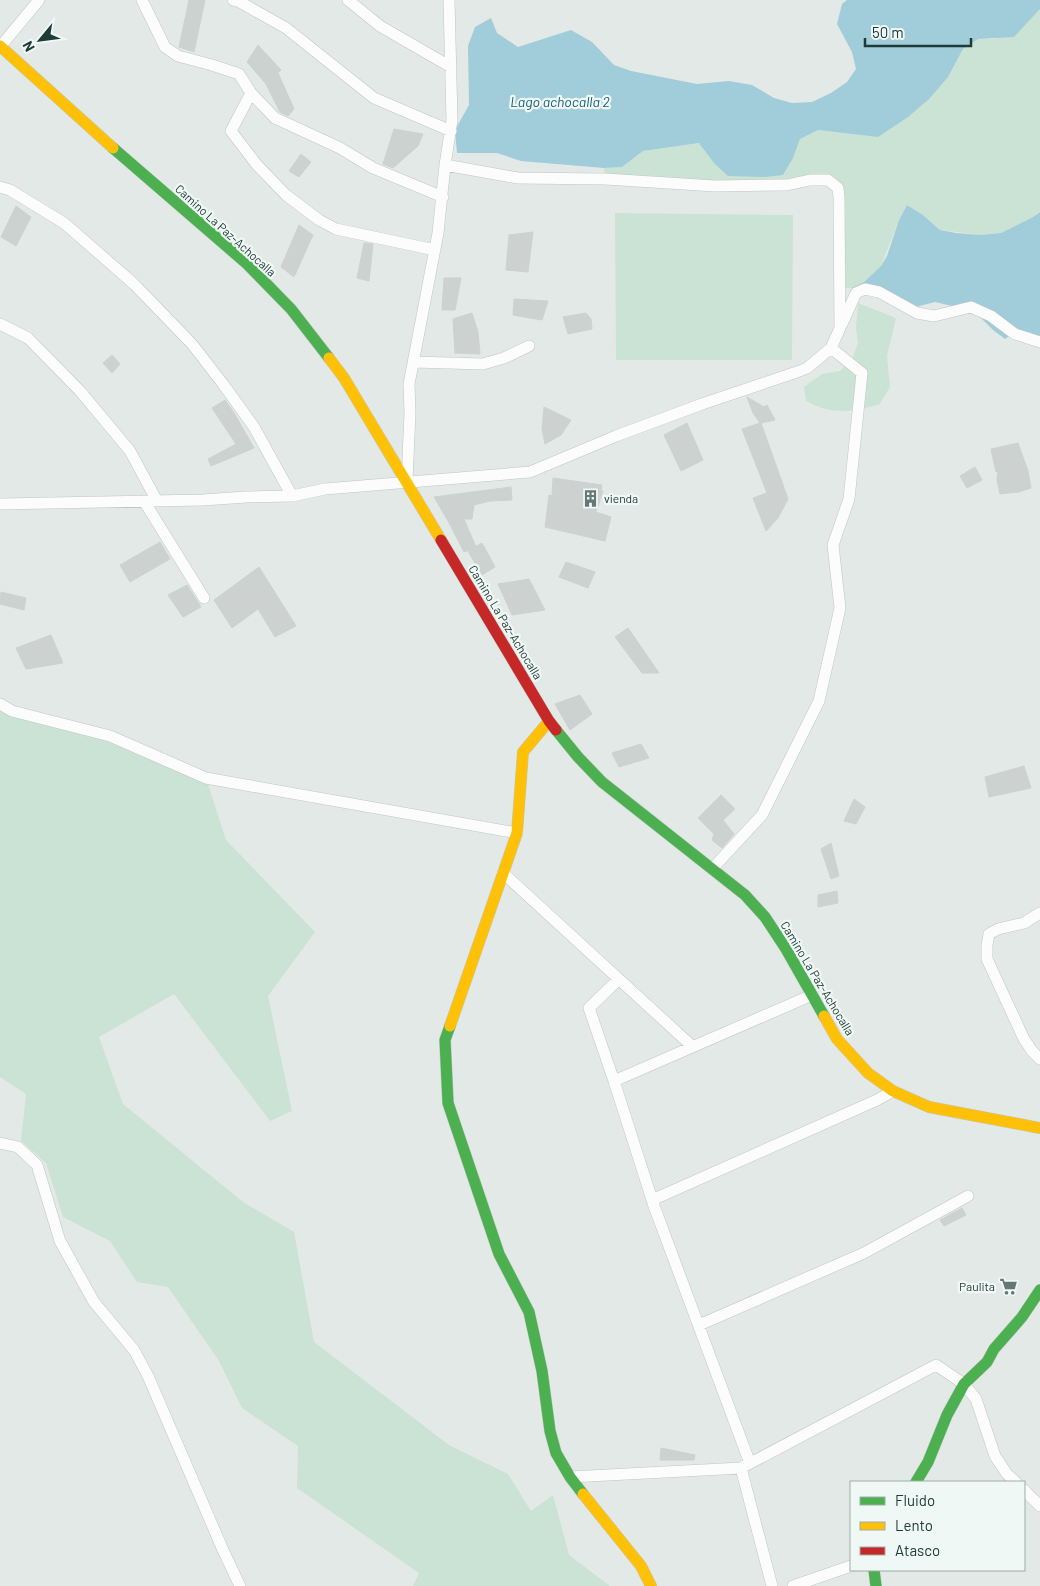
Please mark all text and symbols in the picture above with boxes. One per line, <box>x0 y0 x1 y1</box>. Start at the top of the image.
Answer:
north arrow <box>15 15 65 65</box>
scale bar <box>865 15 971 47</box>
text: 50 m <box>872 23 904 41</box>
text: N <box>19 38 38 55</box>
water label: Lago achocalla 2 <box>510 93 610 110</box>
street label: Camino La Paz-Achocalla <box>173 181 279 279</box>
building icon: vienda <box>580 488 600 508</box>
place label: vienda <box>604 491 638 505</box>
street label: Camino La Paz-Achocalla <box>466 562 546 682</box>
street label: Camino La Paz-Achocalla <box>778 918 858 1038</box>
supermarket icon: Paulita <box>999 1276 1019 1296</box>
place label: Paulita <box>959 1279 995 1293</box>
legend <box>850 1481 1025 1571</box>
text: Fluido <box>895 1491 935 1509</box>
text: Lento <box>895 1516 933 1534</box>
text: Atasco <box>895 1541 940 1559</box>

